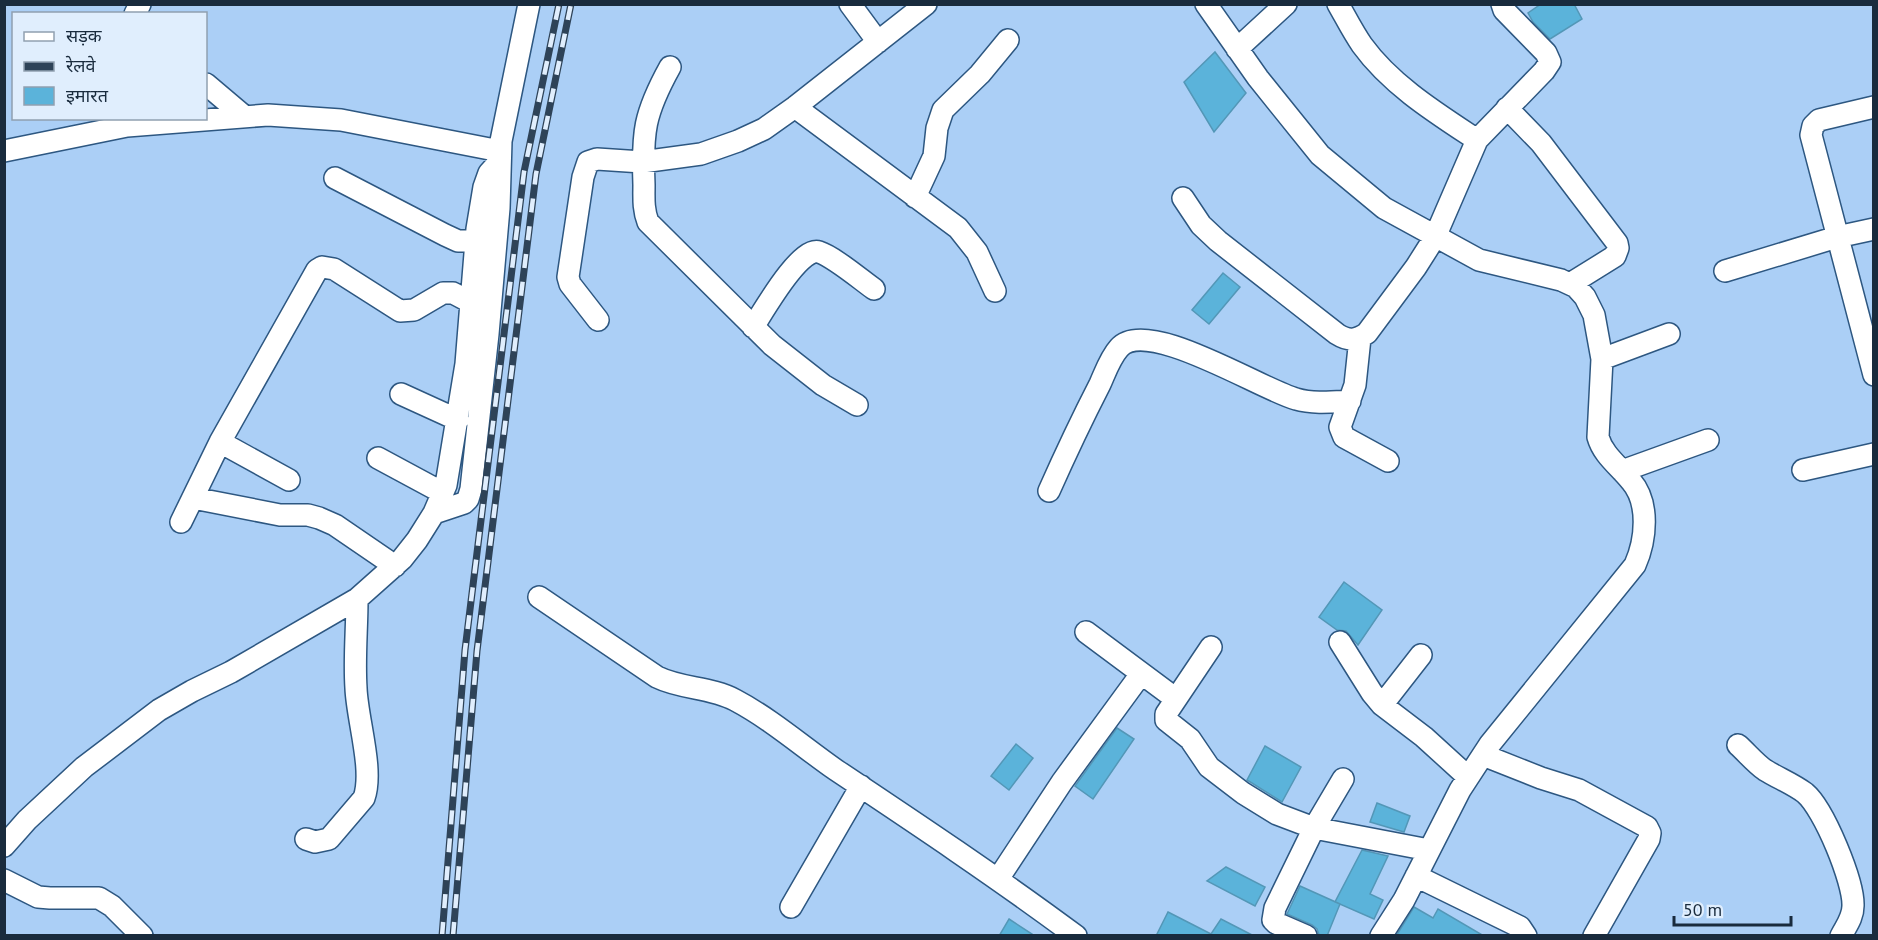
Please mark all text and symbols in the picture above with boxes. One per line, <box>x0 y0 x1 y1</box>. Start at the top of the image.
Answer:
legend <box>12 12 207 120</box>
text: सड़क <box>66 24 103 47</box>
text: रेलवे <box>65 54 97 77</box>
text: इमारत <box>66 84 109 107</box>
scale bar <box>1674 889 1791 927</box>
text: 50 m <box>1683 898 1722 921</box>

